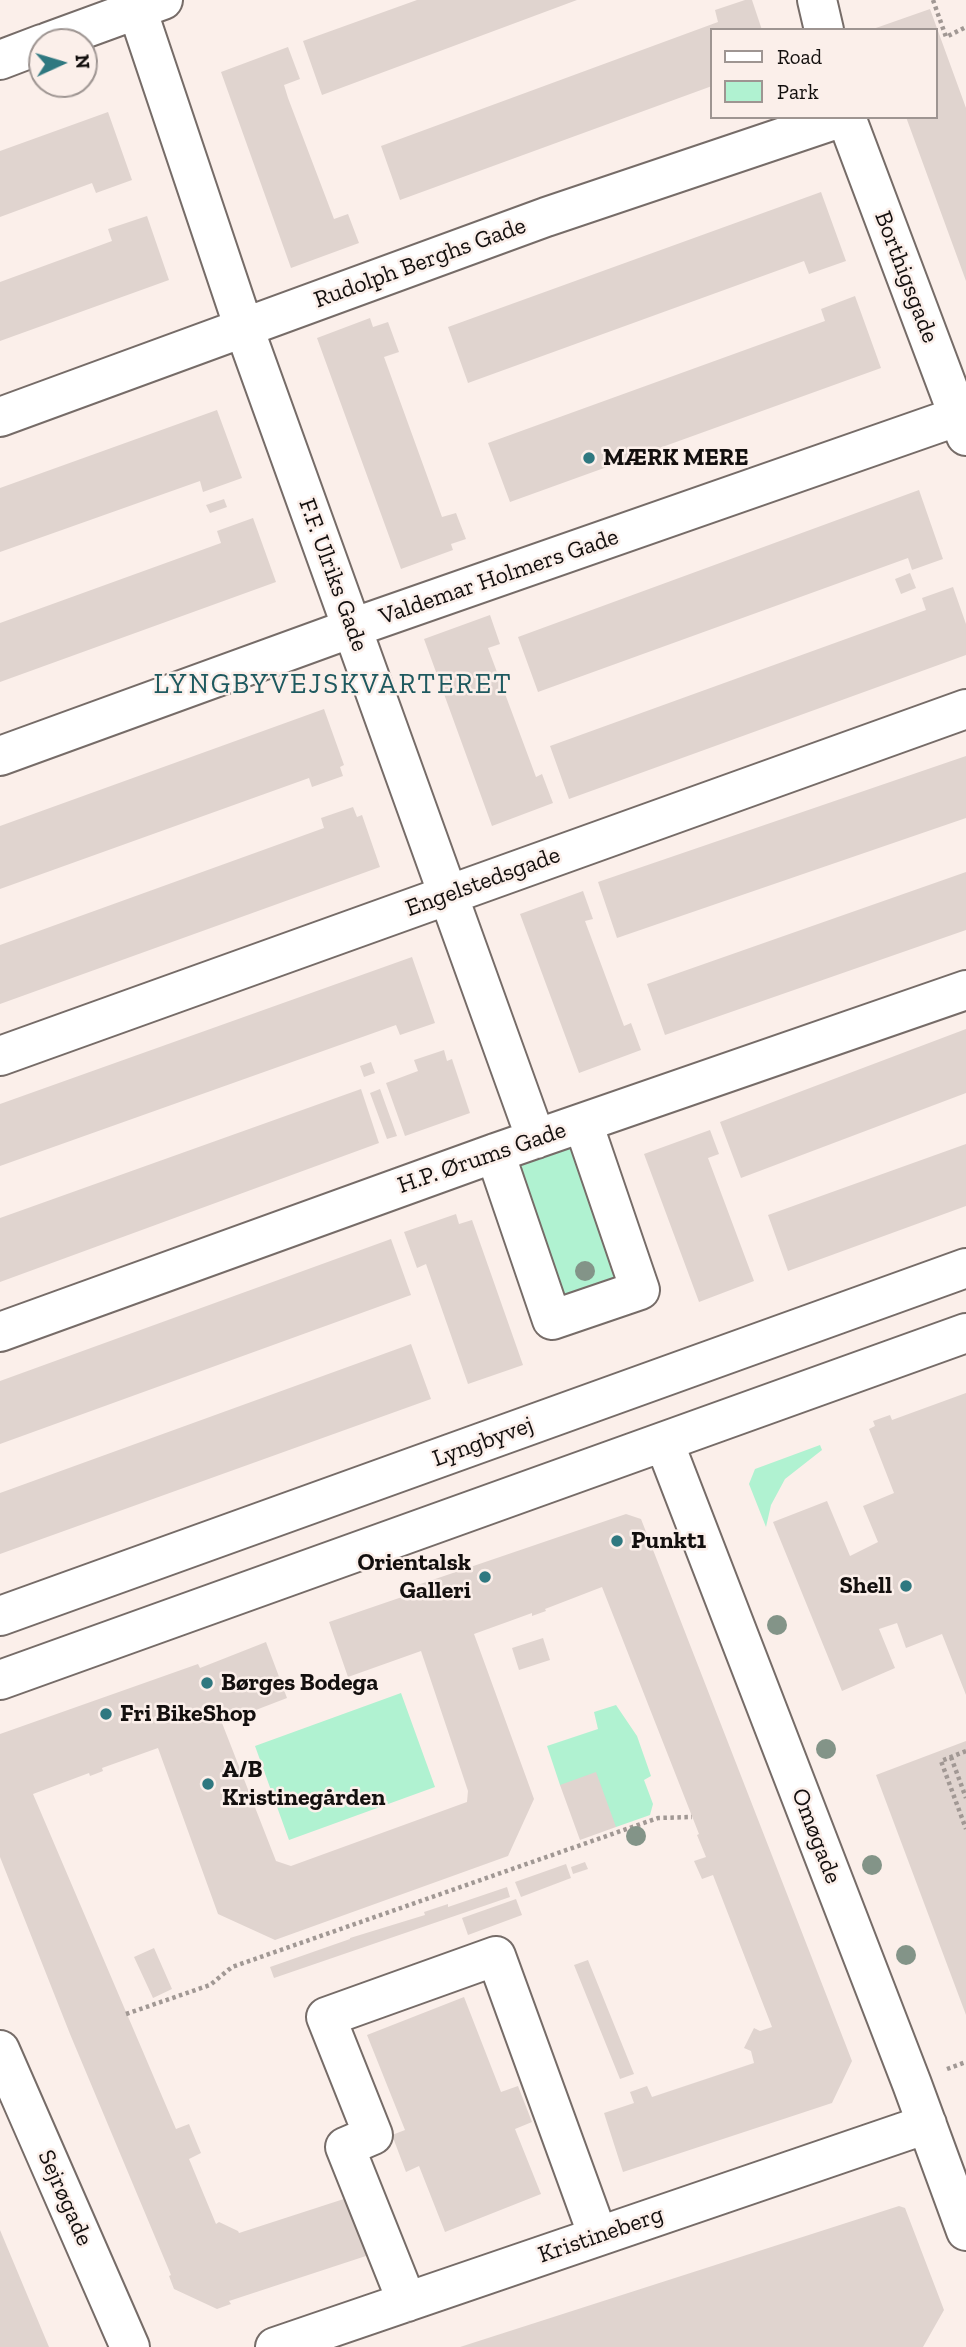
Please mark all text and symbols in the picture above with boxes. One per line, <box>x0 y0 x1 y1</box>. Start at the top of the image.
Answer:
north arrow <box>28 28 98 98</box>
legend <box>710 28 938 119</box>
text: Road <box>777 44 822 69</box>
text: N <box>70 54 94 70</box>
text: Park <box>777 79 819 104</box>
street label: Borthigsgade <box>868 207 944 347</box>
street label: Rudolph Berghs Gade <box>310 211 530 315</box>
place label: MÆRK MERE <box>603 444 748 472</box>
marker: MÆRK MERE <box>581 450 597 466</box>
street label: F.F. Ulriks Gade <box>292 495 374 655</box>
street label: Valdemar Holmers Gade <box>376 522 622 632</box>
district label: LYNGBYVEJSKVARTERET <box>156 668 510 702</box>
street label: Engelstedsgade <box>402 841 564 923</box>
street label: H.P. Ørums Gade <box>394 1116 570 1200</box>
street label: Lyngbyvej <box>429 1410 537 1474</box>
place label: Punkt1 <box>631 1527 706 1555</box>
marker: Punkt1 <box>609 1533 625 1549</box>
place label: Orientalsk Galleri <box>358 1549 471 1605</box>
marker: Orientalsk Galleri <box>477 1569 493 1585</box>
place label: Shell <box>839 1572 892 1600</box>
marker: Shell <box>898 1578 914 1594</box>
place label: Børges Bodega <box>221 1669 378 1697</box>
marker: Børges Bodega <box>199 1675 215 1691</box>
place label: Fri BikeShop <box>120 1700 256 1728</box>
marker: Fri BikeShop <box>98 1706 114 1722</box>
place label: A/B Kristinegården <box>222 1756 385 1812</box>
marker: A/B Kristinegården <box>200 1776 216 1792</box>
street label: Omøgade <box>785 1784 847 1888</box>
street label: Sejrøgade <box>31 2146 99 2250</box>
street label: Kristineberg <box>535 2200 667 2270</box>

